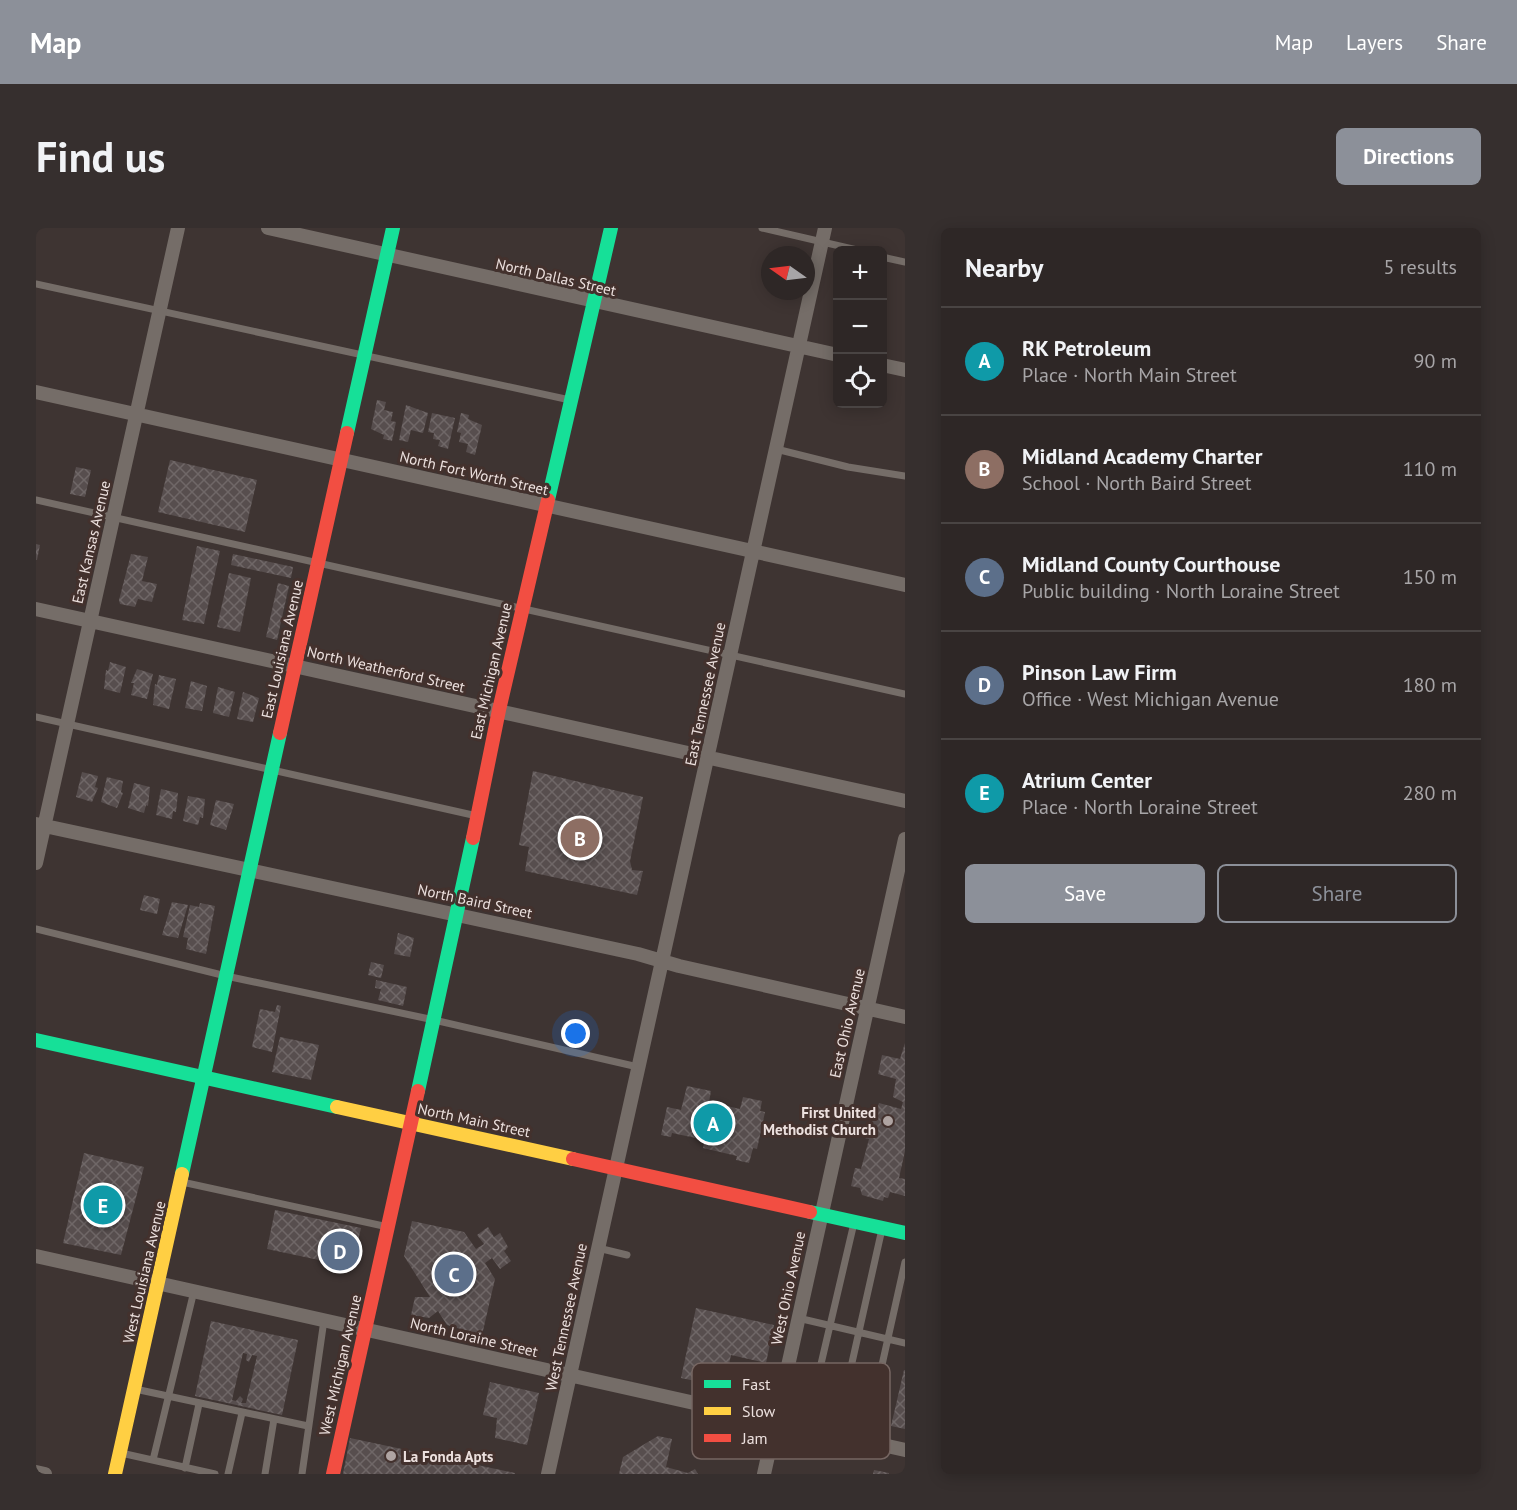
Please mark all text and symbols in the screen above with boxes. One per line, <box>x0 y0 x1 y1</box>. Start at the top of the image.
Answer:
text: Map <box>30 24 81 61</box>
text: Map <box>1275 29 1313 56</box>
text: Layers <box>1346 29 1403 56</box>
text: Share <box>1436 29 1487 56</box>
button: Directions <box>1336 128 1481 185</box>
text: Find us <box>36 129 165 184</box>
north arrow <box>761 246 815 300</box>
map controls <box>833 246 887 408</box>
button: + <box>833 246 887 300</box>
text: Nearby <box>965 251 1043 284</box>
street label: North Dallas Street <box>494 254 618 300</box>
text: 5 results <box>1384 254 1457 280</box>
button: − <box>833 300 887 354</box>
text: RK Petroleum <box>1022 334 1151 362</box>
text: A <box>978 348 991 374</box>
text: 90 m <box>1414 348 1457 374</box>
button: locate <box>833 354 887 408</box>
text: Place · North Main Street <box>1022 362 1237 388</box>
text: Midland Academy Charter <box>1022 442 1262 470</box>
street label: North Fort Worth Street <box>398 447 550 499</box>
text: B <box>979 456 990 482</box>
text: 110 m <box>1403 456 1457 482</box>
text: School · North Baird Street <box>1022 470 1251 496</box>
street label: East Kansas Avenue <box>68 479 114 605</box>
text: Midland County Courthouse <box>1022 550 1281 578</box>
text: C <box>979 564 990 590</box>
text: 150 m <box>1403 564 1457 590</box>
street label: East Louisiana Avenue <box>257 578 307 720</box>
text: Public building · North Loraine Street <box>1022 578 1340 604</box>
street label: East Michigan Avenue <box>466 601 516 741</box>
street label: East Tennessee Avenue <box>680 620 730 768</box>
street label: North Weatherford Street <box>305 642 467 696</box>
text: Pinson Law Firm <box>1022 658 1177 686</box>
text: D <box>978 672 991 698</box>
text: 180 m <box>1403 672 1457 698</box>
text: Office · West Michigan Avenue <box>1022 686 1279 712</box>
text: Atrium Center <box>1022 766 1152 794</box>
text: E <box>979 780 990 806</box>
text: 280 m <box>1403 780 1457 806</box>
text: Place · North Loraine Street <box>1022 794 1258 820</box>
pin: B <box>560 816 600 860</box>
button: Save <box>965 864 1205 923</box>
button: Share <box>1217 864 1457 923</box>
street label: North Baird Street <box>416 880 534 922</box>
street label: East Ohio Avenue <box>825 966 869 1080</box>
your location <box>561 1019 590 1048</box>
street label: North Main Street <box>416 1099 532 1141</box>
pin: A <box>694 1100 732 1146</box>
place label: First United Methodist Church <box>763 1103 876 1139</box>
marker: First United Methodist Church <box>881 1114 895 1128</box>
pin: E <box>84 1182 122 1228</box>
street label: West Louisiana Avenue <box>118 1199 170 1345</box>
pin: D <box>320 1228 360 1274</box>
street label: West Ohio Avenue <box>767 1229 809 1347</box>
street label: West Tennessee Avenue <box>541 1241 591 1393</box>
pin: C <box>434 1252 474 1296</box>
street label: West Michigan Avenue <box>315 1293 365 1437</box>
street label: North Loraine Street <box>408 1313 540 1361</box>
legend <box>692 1363 890 1459</box>
text: Fast <box>742 1374 771 1394</box>
text: Slow <box>742 1401 776 1421</box>
text: Jam <box>741 1428 768 1448</box>
place label: La Fonda Apts <box>403 1447 493 1466</box>
marker: La Fonda Apts <box>384 1449 398 1463</box>

